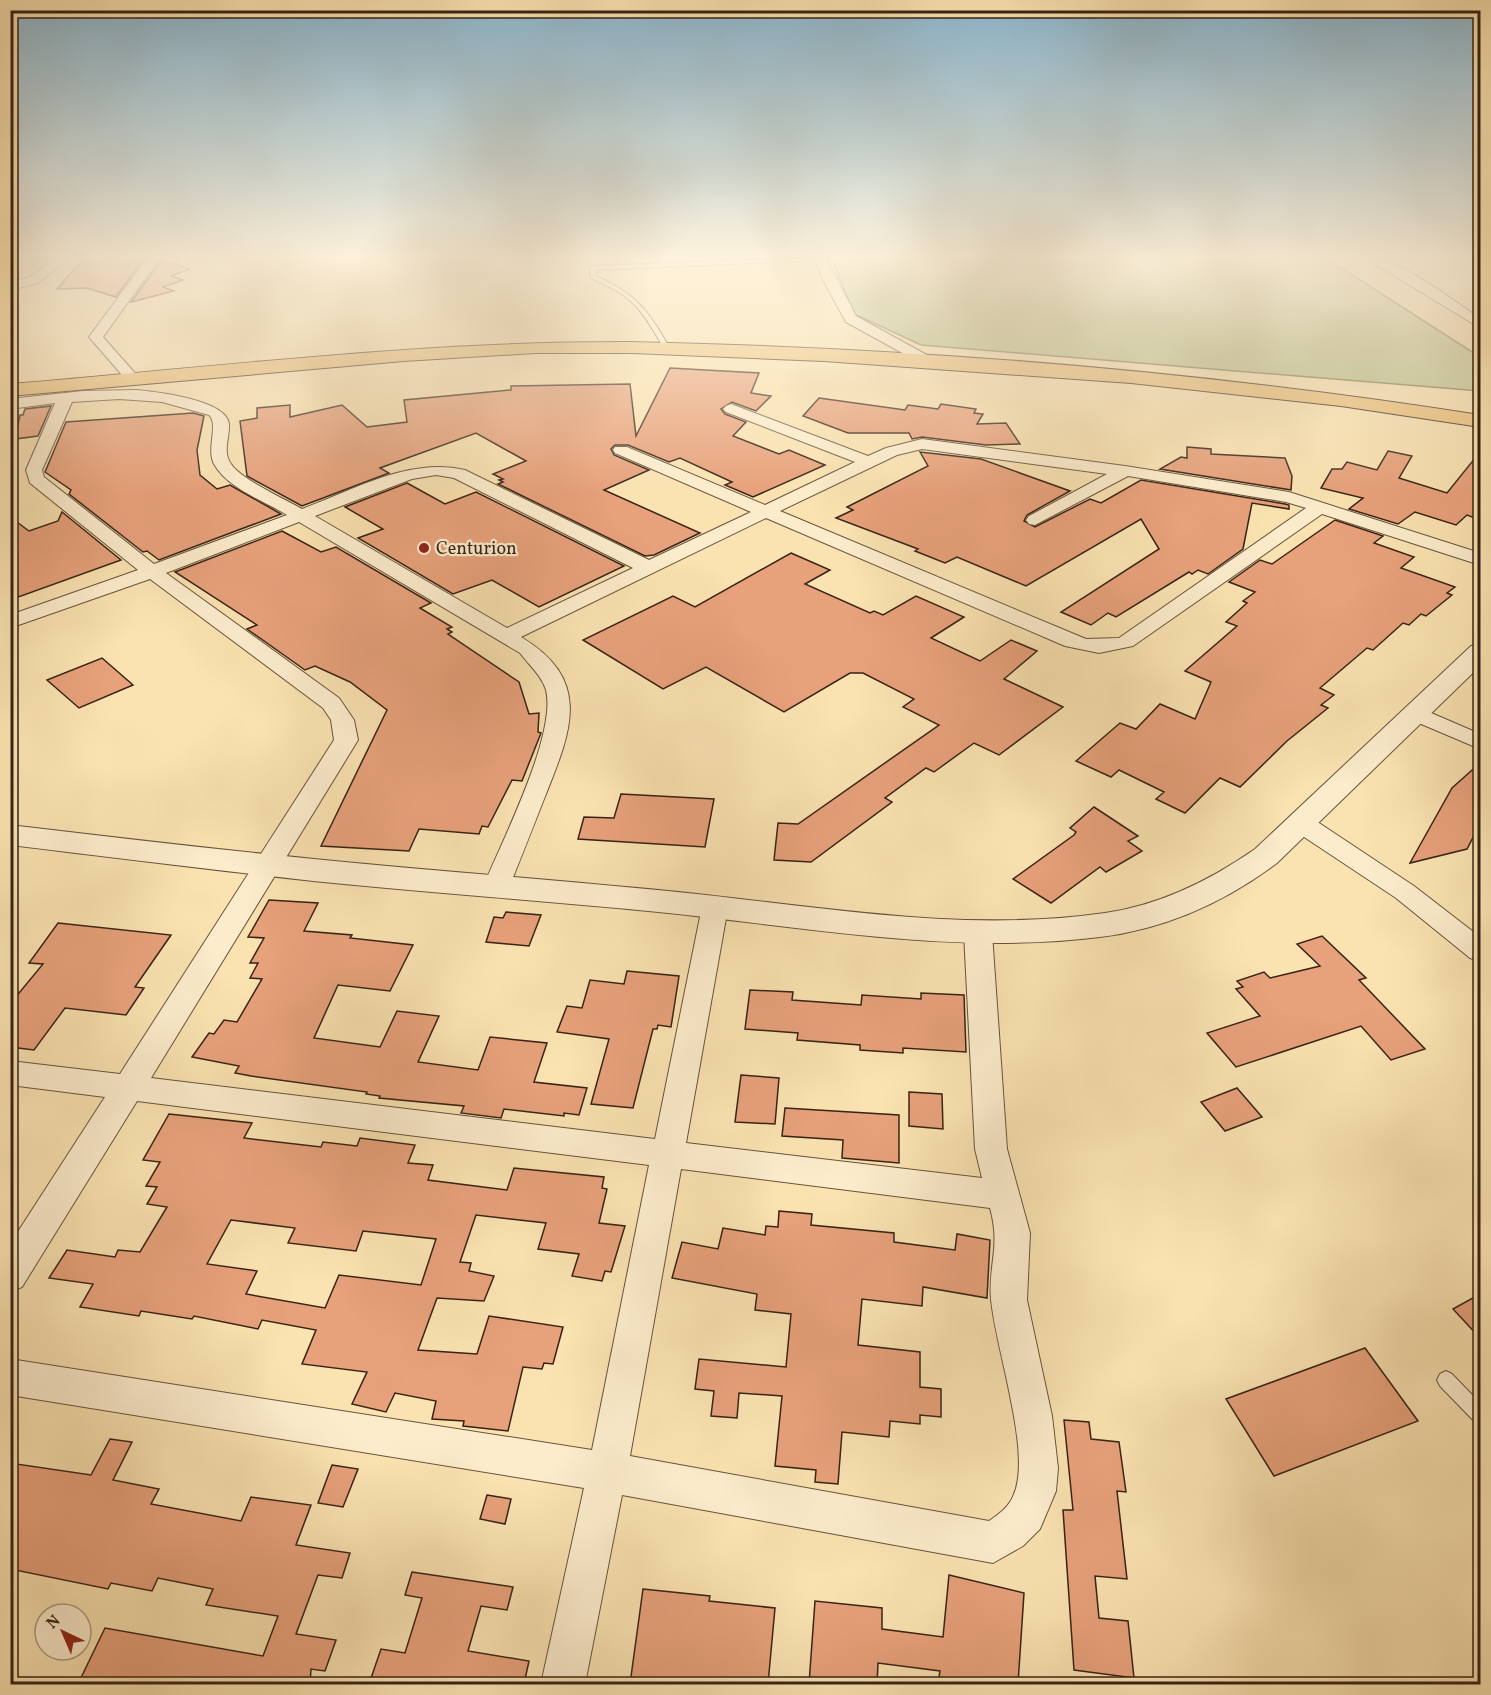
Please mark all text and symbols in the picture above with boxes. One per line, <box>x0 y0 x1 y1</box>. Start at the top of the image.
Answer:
place label: Centurion <box>436 537 517 562</box>
marker: Centurion <box>417 541 431 555</box>
north arrow <box>33 1602 93 1662</box>
text: N <box>42 1610 66 1635</box>

